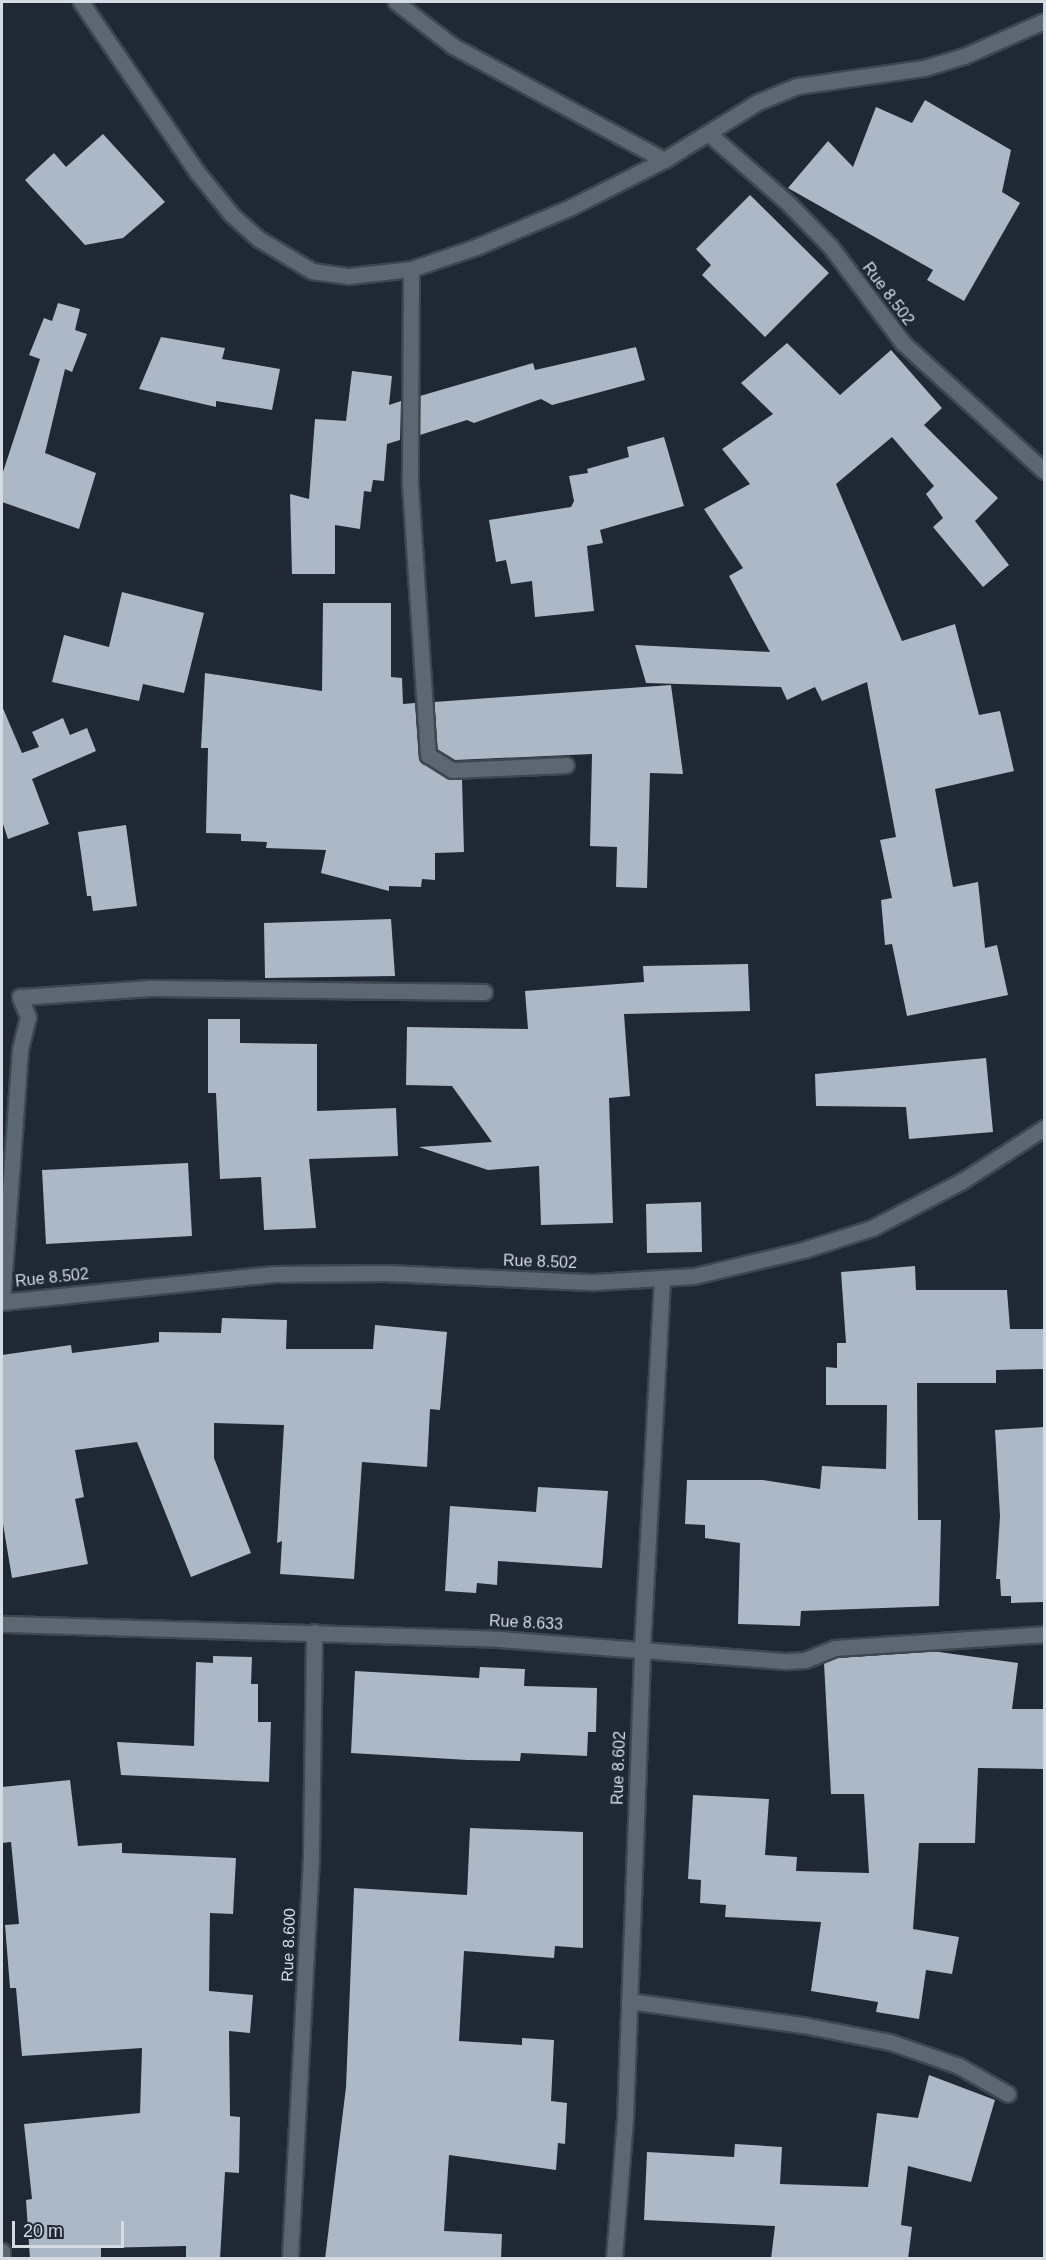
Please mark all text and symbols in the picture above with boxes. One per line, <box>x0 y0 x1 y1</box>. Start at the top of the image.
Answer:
street label: Rue 8.502 <box>858 259 918 329</box>
street label: Rue 8.502 <box>503 1251 577 1273</box>
street label: Rue 8.502 <box>14 1265 90 1291</box>
street label: Rue 8.633 <box>489 1611 563 1635</box>
street label: Rue 8.602 <box>608 1731 630 1805</box>
street label: Rue 8.600 <box>278 1908 300 1982</box>
scale bar <box>15 2209 128 2247</box>
text: 20 m <box>23 2221 63 2241</box>

